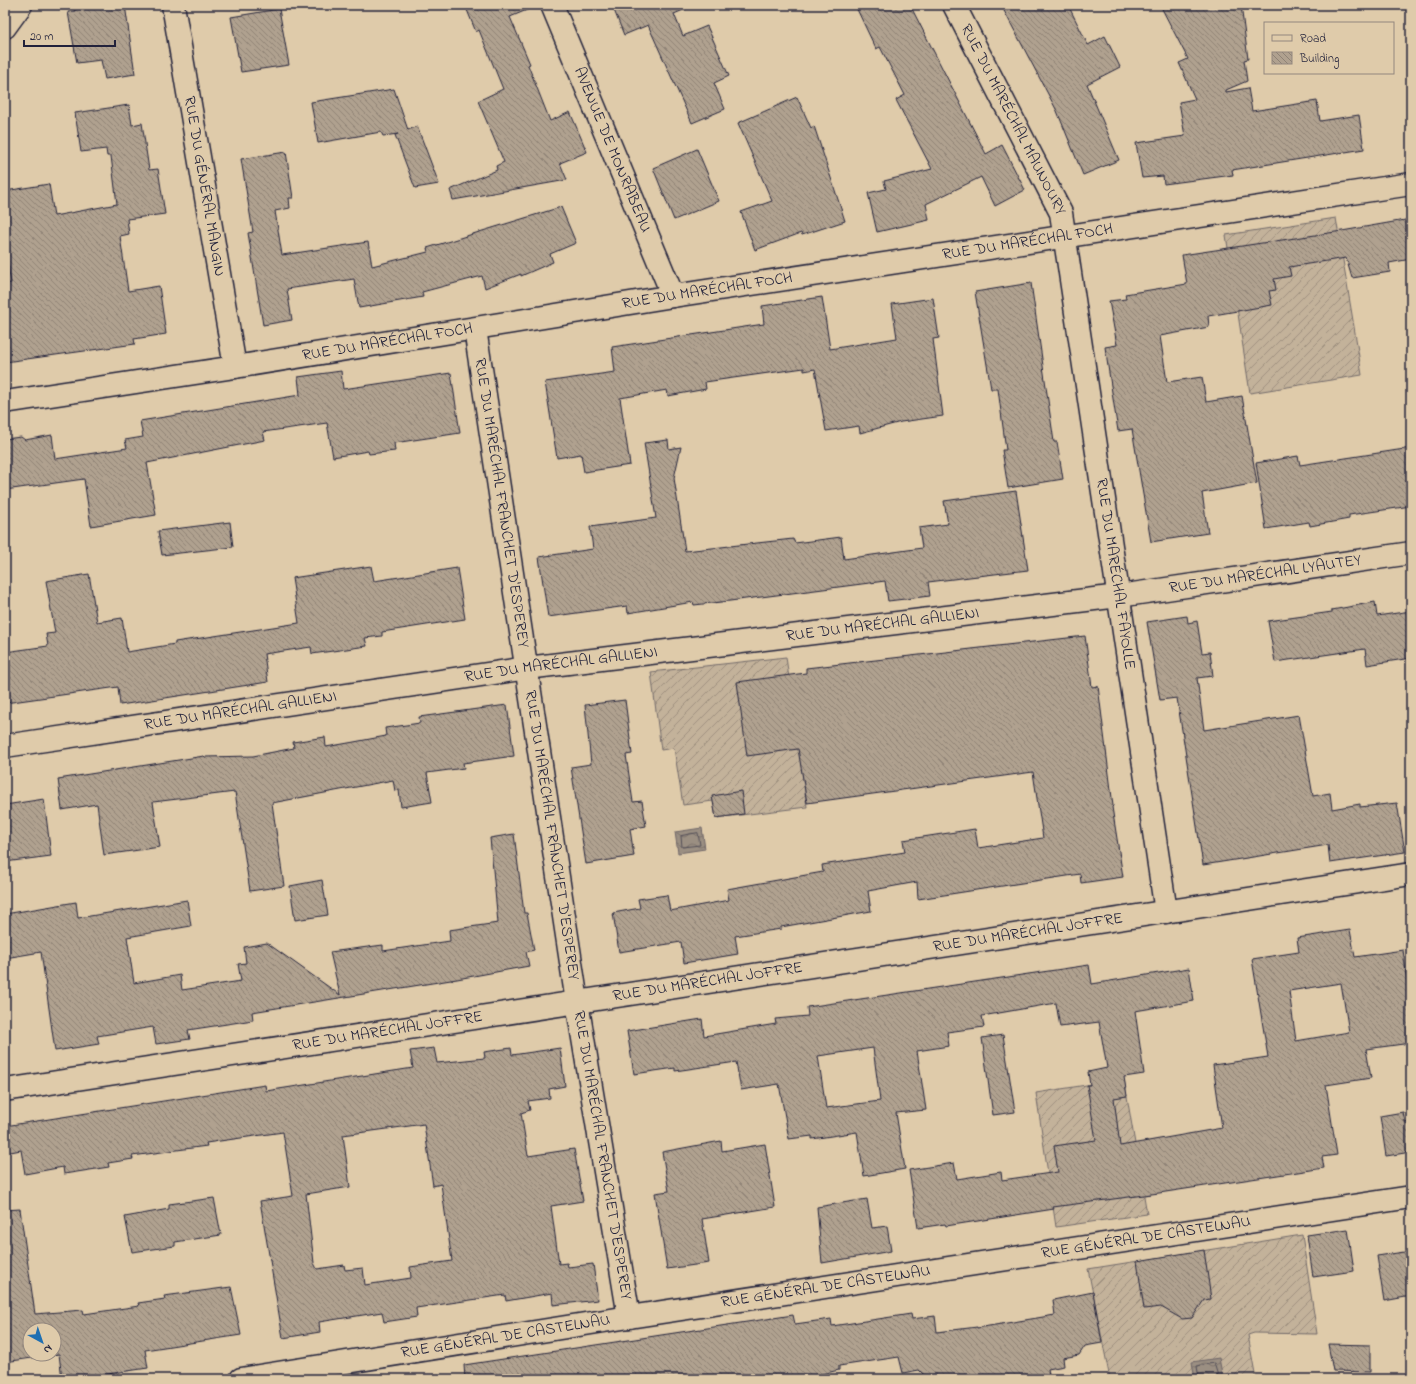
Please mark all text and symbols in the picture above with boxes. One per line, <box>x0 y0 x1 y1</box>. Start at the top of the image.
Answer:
street label: RUE DU MARÉCHAL MAUNOURY <box>954 20 1072 220</box>
scale bar <box>24 22 115 48</box>
legend <box>1264 22 1394 74</box>
text: 20 m <box>30 28 53 46</box>
text: Road <box>1300 30 1326 48</box>
text: Building <box>1299 50 1339 69</box>
street label: AVENUE DE MONRABEAU <box>567 63 657 237</box>
street label: RUE DU GÉNÉRAL MANGIN <box>177 94 231 278</box>
street label: RUE DU MARÉCHAL FOCH <box>941 217 1115 267</box>
street label: RUE DU MARÉCHAL FOCH <box>620 266 794 316</box>
street label: RUE DU MARÉCHAL FOCH <box>300 317 474 368</box>
street label: RUE DU MARÉCHAL FRANCHET D'ESPEREY <box>468 356 535 650</box>
street label: RUE DU MARÉCHAL FAYOLLE <box>1089 477 1141 671</box>
street label: RUE DU MARÉCHAL LYAUTEY <box>1167 548 1364 600</box>
street label: RUE DU MARÉCHAL GALLIENI <box>785 601 981 648</box>
street label: RUE DU MARÉCHAL GALLIENI <box>463 640 659 689</box>
street label: RUE DU MARÉCHAL GALLIENI <box>142 685 338 737</box>
street label: RUE DU MARÉCHAL FRANCHET D'ESPEREY <box>518 689 586 982</box>
street label: RUE DU MARÉCHAL JOFFRE <box>931 906 1125 959</box>
street label: RUE DU MARÉCHAL JOFFRE <box>611 956 804 1008</box>
street label: RUE DU MARÉCHAL JOFFRE <box>291 1005 484 1058</box>
street label: RUE DU MARÉCHAL FRANCHET D'ESPEREY <box>567 1009 638 1302</box>
street label: RUE GÉNÉRAL DE CASTELNAU <box>1040 1210 1252 1266</box>
street label: RUE GÉNÉRAL DE CASTELNAU <box>719 1259 932 1315</box>
street label: RUE GÉNÉRAL DE CASTELNAU <box>399 1308 612 1365</box>
north arrow <box>22 1322 62 1362</box>
text: N <box>40 1340 56 1357</box>

